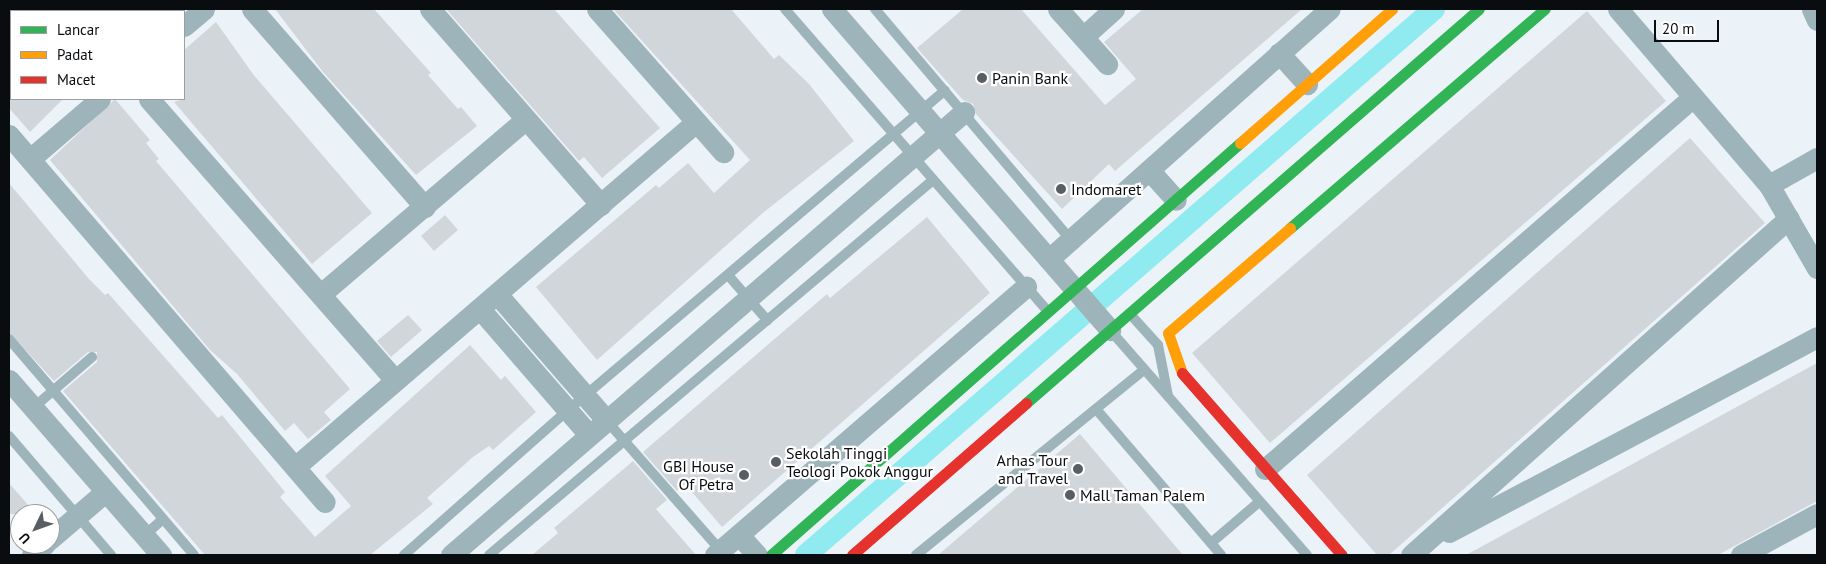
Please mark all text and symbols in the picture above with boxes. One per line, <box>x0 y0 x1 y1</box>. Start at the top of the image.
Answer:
legend <box>10 10 185 100</box>
scale bar <box>1656 10 1721 42</box>
text: 20 m <box>1662 19 1695 38</box>
text: Lancar <box>57 20 99 39</box>
text: Padat <box>57 45 93 64</box>
place label: Panin Bank <box>992 68 1068 88</box>
text: Macet <box>57 70 95 89</box>
marker: Panin Bank <box>976 72 988 84</box>
place label: Indomaret <box>1071 179 1142 199</box>
marker: Indomaret <box>1055 183 1067 195</box>
place label: Sekolah Tinggi Teologi Pokok Anggur <box>786 443 934 481</box>
place label: Arhas Tour and Travel <box>996 450 1068 488</box>
place label: GBI House Of Petra <box>663 456 734 494</box>
marker: Sekolah Tinggi Teologi Pokok Anggur <box>770 456 782 468</box>
marker: Arhas Tour and Travel <box>1072 463 1084 475</box>
marker: GBI House Of Petra <box>738 469 750 481</box>
place label: Mall Taman Palem <box>1080 485 1205 505</box>
marker: Mall Taman Palem <box>1064 489 1076 501</box>
north arrow <box>10 504 60 554</box>
text: U <box>15 529 34 548</box>

